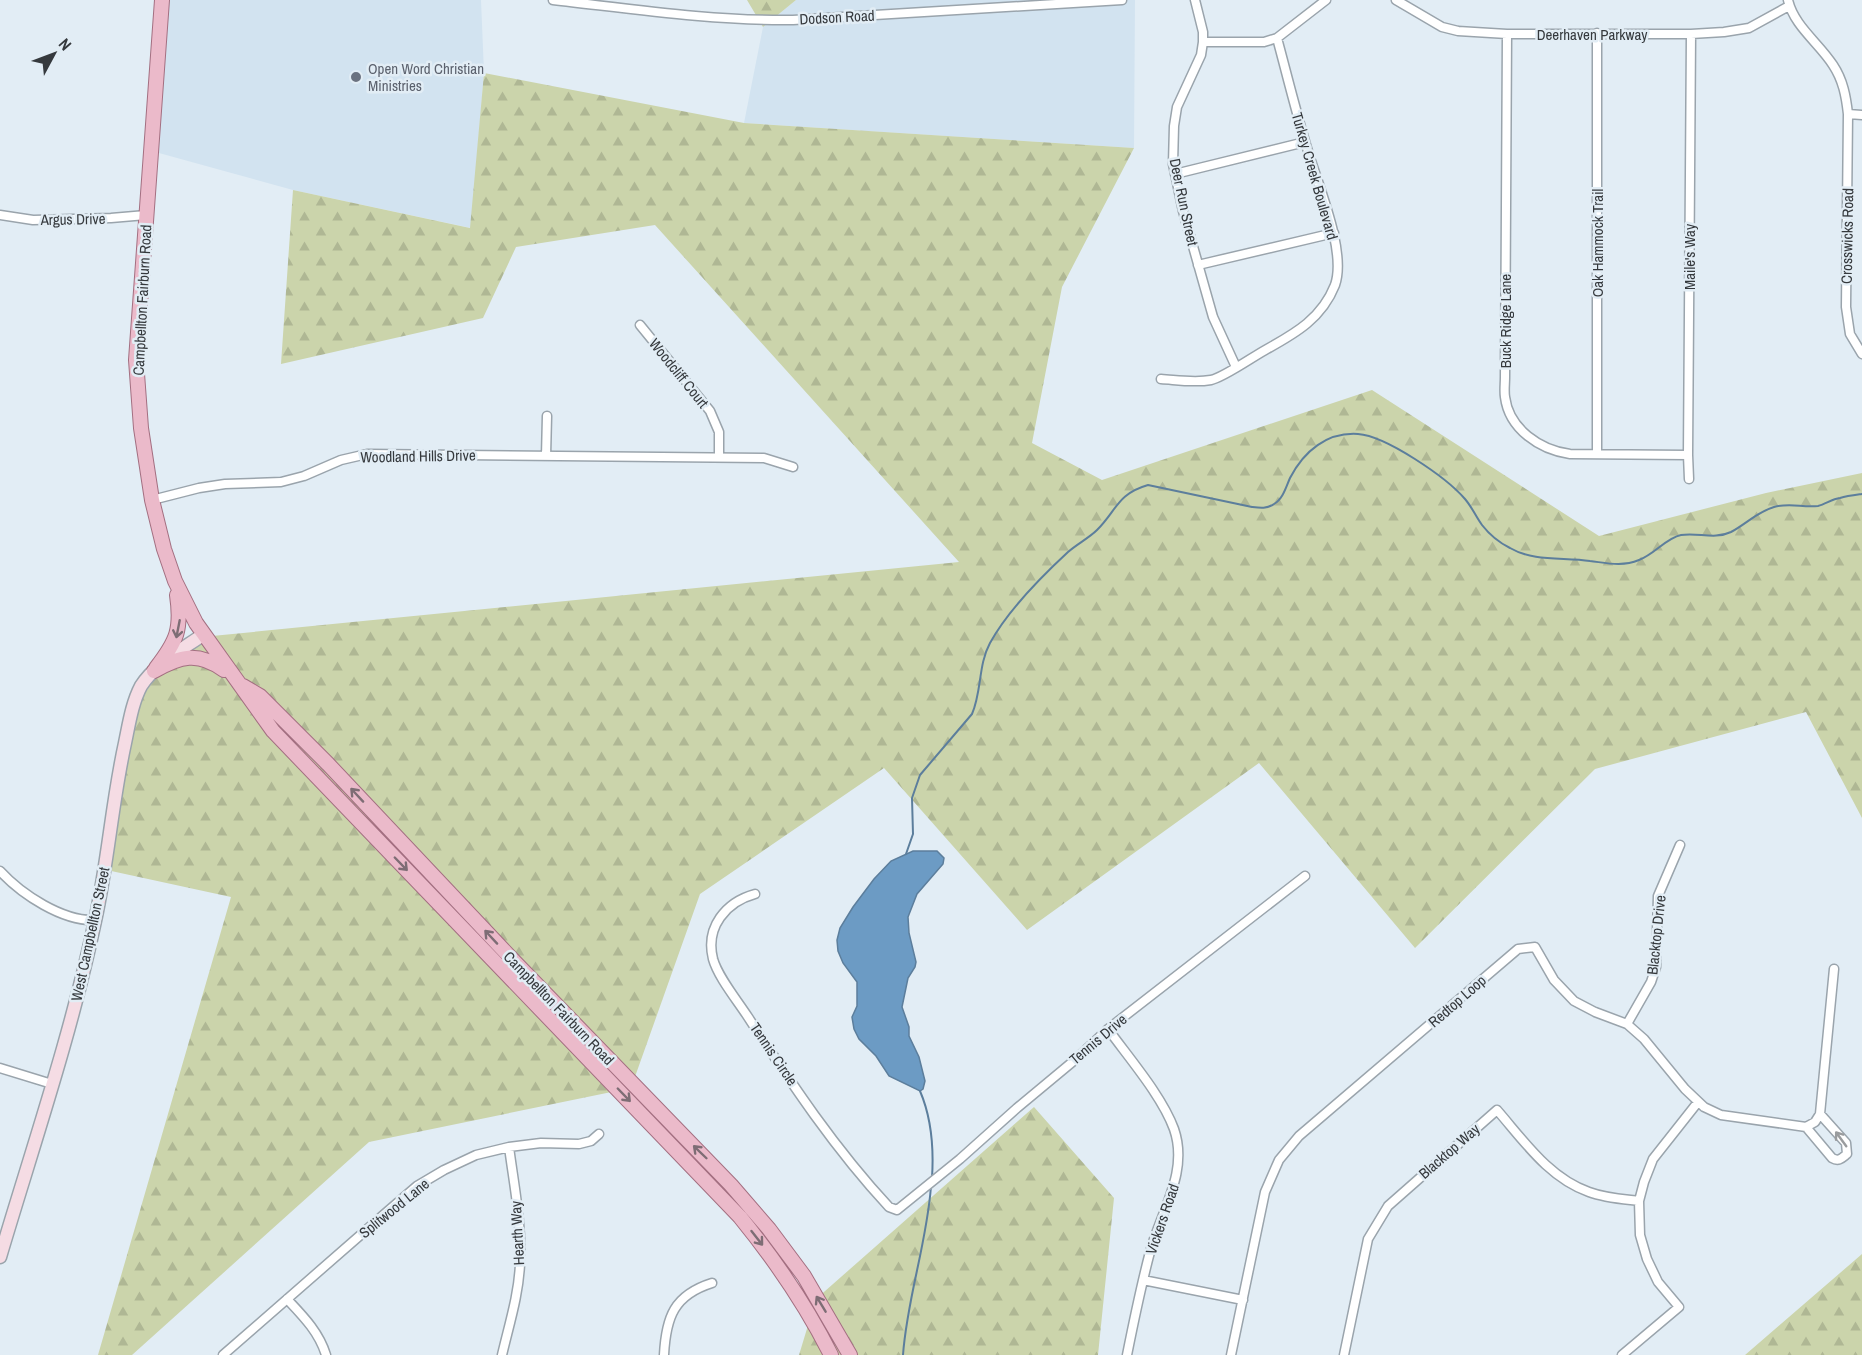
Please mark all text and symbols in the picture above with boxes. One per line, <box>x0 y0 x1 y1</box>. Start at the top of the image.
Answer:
street label: Dodson Road <box>799 5 875 29</box>
north arrow <box>24 24 84 84</box>
street label: Deerhaven Parkway <box>1537 24 1648 45</box>
text: N <box>54 33 77 55</box>
place label: Open Word Christian Ministries <box>368 58 484 96</box>
marker: Open Word Christian Ministries <box>349 70 363 84</box>
street label: Turkey Creek Boulevard <box>1287 110 1343 242</box>
street label: Deer Run Street <box>1164 156 1204 248</box>
street label: Crosswicks Road <box>1836 188 1858 284</box>
street label: Oak Hammock Trail <box>1587 189 1608 297</box>
street label: Argus Drive <box>39 208 106 230</box>
street label: Maile's Way <box>1679 223 1700 290</box>
street label: Campbellton Fairburn Road <box>128 224 156 376</box>
street label: Buck Ridge Lane <box>1495 274 1516 368</box>
street label: Woodcliff Court <box>644 334 714 413</box>
street label: Woodland Hills Drive <box>360 444 476 468</box>
one-way arrow <box>172 619 183 639</box>
one-way arrow <box>350 788 364 803</box>
one-way arrow <box>394 857 409 872</box>
street label: West Campbellton Street <box>66 864 115 1003</box>
street label: Blacktop Drive <box>1641 894 1671 976</box>
one-way arrow <box>483 930 498 945</box>
street label: Campbellton Fairburn Road <box>499 946 619 1070</box>
street label: Redtop Loop <box>1424 970 1491 1032</box>
street label: Tennis Drive <box>1065 1009 1131 1069</box>
street label: Tennis Circle <box>745 1018 803 1090</box>
one-way arrow <box>617 1088 632 1103</box>
street label: Blacktop Way <box>1414 1118 1485 1183</box>
one-way arrow <box>1835 1132 1847 1148</box>
one-way arrow <box>692 1145 707 1160</box>
street label: Splitwood Lane <box>354 1173 434 1243</box>
street label: Vickers Road <box>1140 1181 1184 1257</box>
street label: Hearth Way <box>505 1199 529 1266</box>
one-way arrow <box>750 1230 763 1246</box>
one-way arrow <box>815 1296 827 1313</box>

